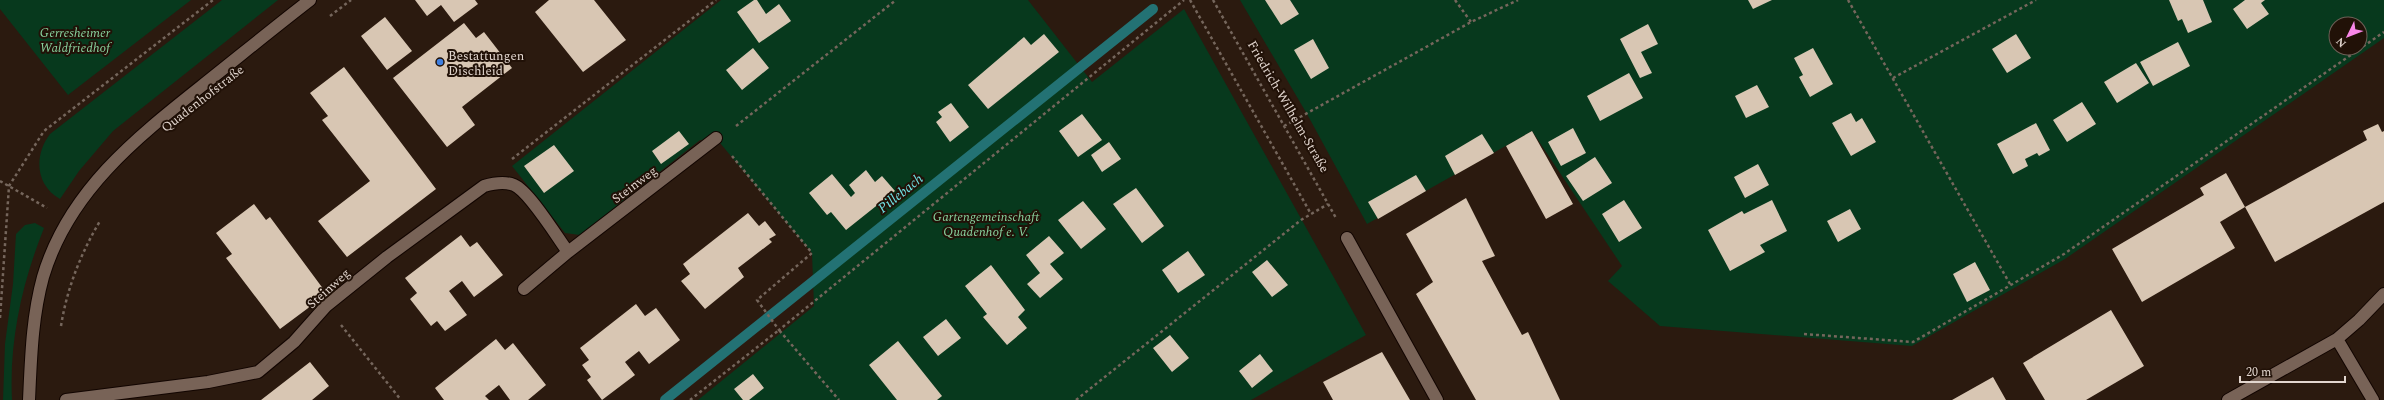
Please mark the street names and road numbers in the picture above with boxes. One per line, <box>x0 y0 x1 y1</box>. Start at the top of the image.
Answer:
street label: Friedrich-Wilhelm-Straße <box>1242 37 1334 176</box>
street label: Quadenhofstraße <box>157 60 248 138</box>
street label: Steinweg <box>608 161 662 209</box>
street label: Steinweg <box>302 264 355 314</box>

